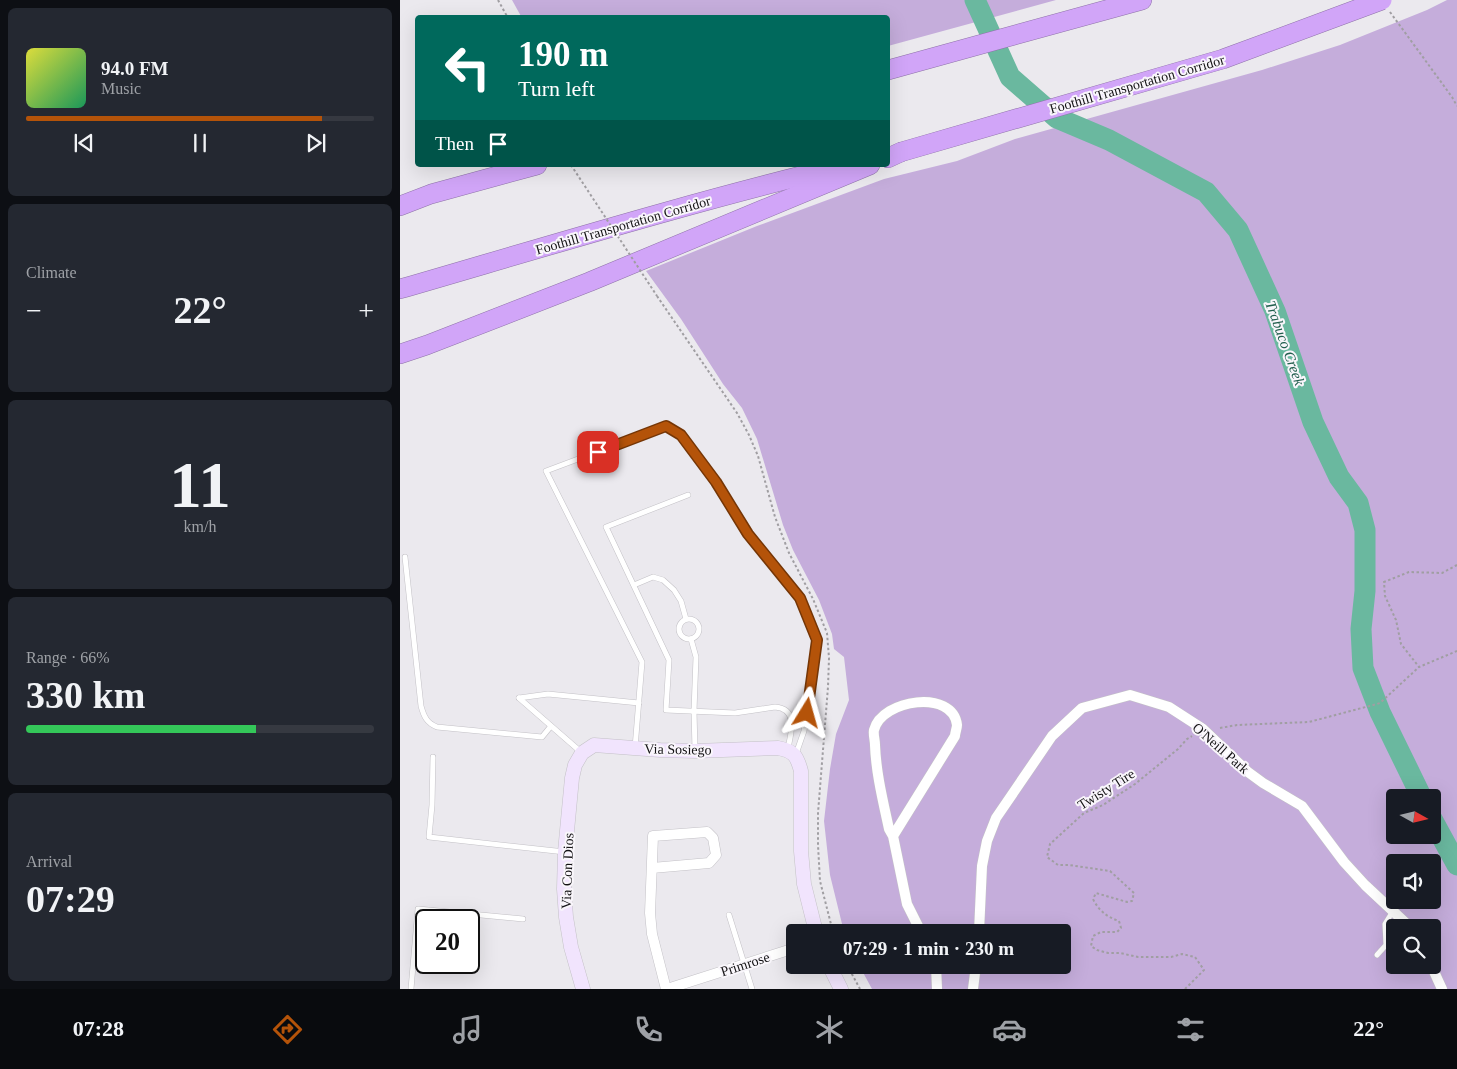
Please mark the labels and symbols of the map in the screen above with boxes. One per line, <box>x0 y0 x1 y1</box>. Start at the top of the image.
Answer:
street label: Foothill Transportation Corridor <box>1048 52 1227 117</box>
street label: Foothill Transportation Corridor <box>534 193 713 258</box>
water label: Trabuco Creek <box>1262 298 1308 388</box>
pin <box>577 431 619 473</box>
position arrow <box>780 686 832 738</box>
street label: O'Neill Park <box>1189 720 1252 777</box>
street label: Via Sosiego <box>644 741 712 758</box>
street label: Twisty Tire <box>1075 766 1137 813</box>
north arrow <box>1386 789 1441 844</box>
street label: Via Con Dios <box>559 833 576 909</box>
speed limit sign: 20 <box>415 909 480 974</box>
street label: Primrose <box>719 950 772 979</box>

